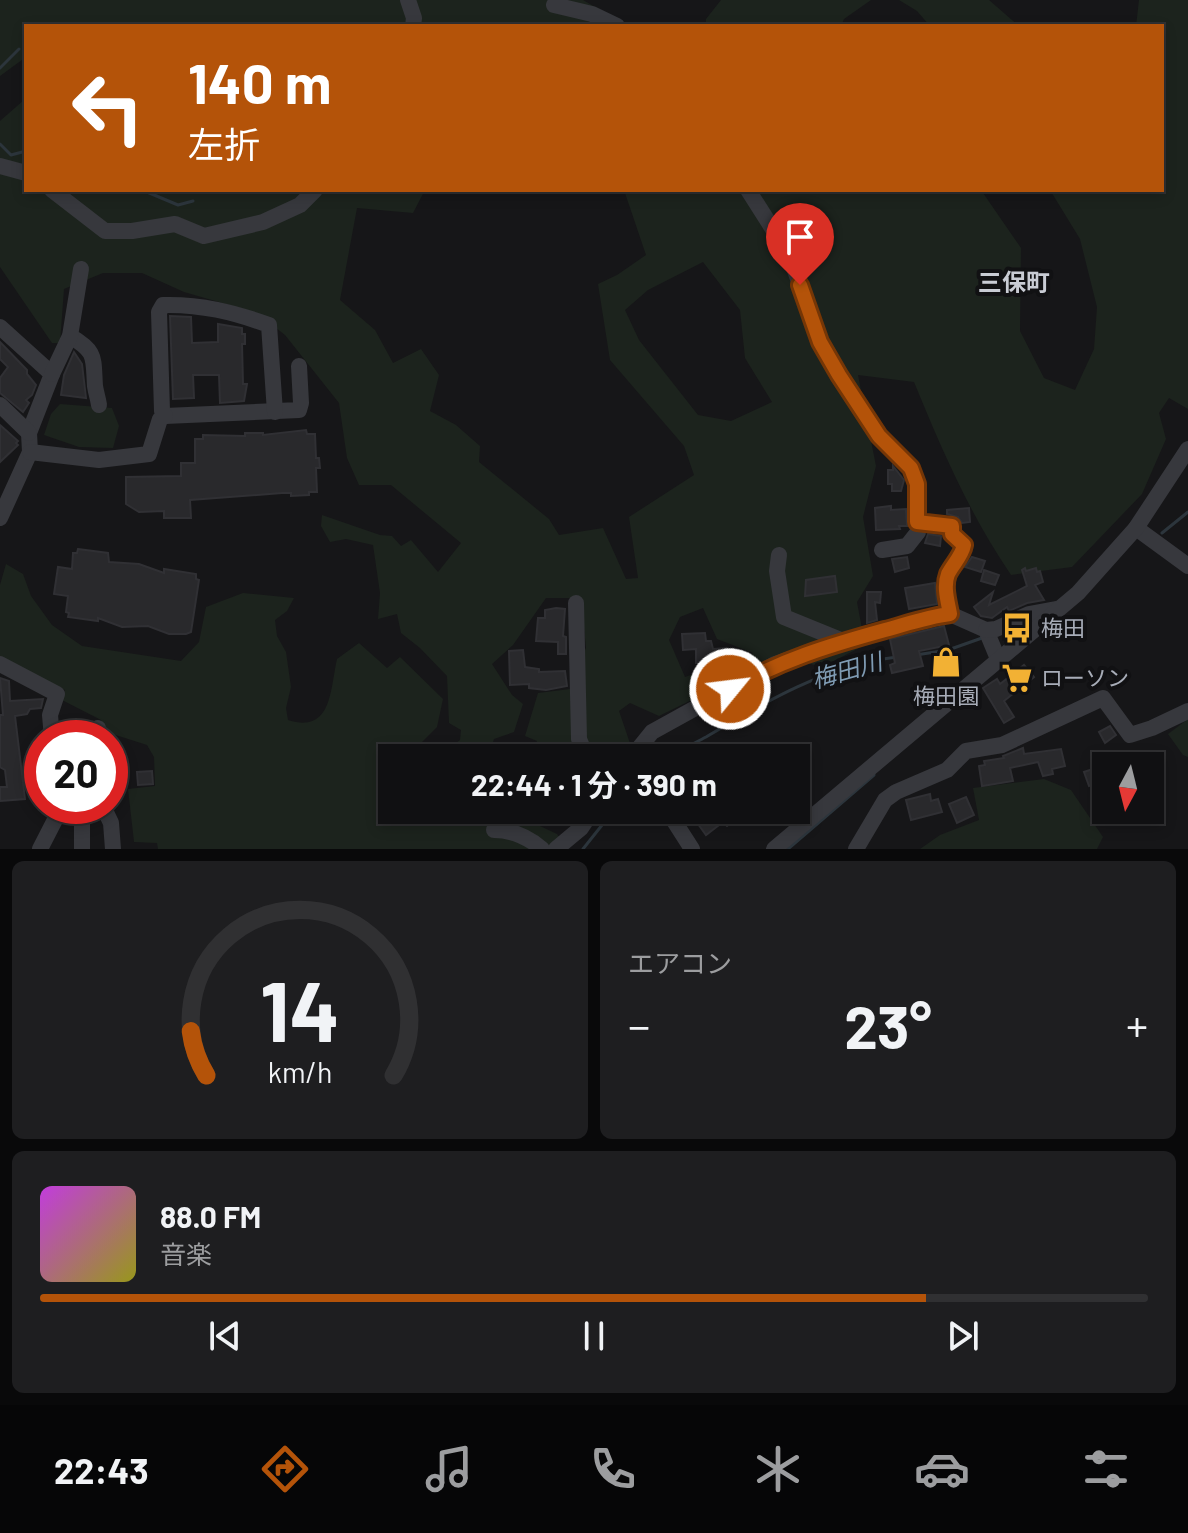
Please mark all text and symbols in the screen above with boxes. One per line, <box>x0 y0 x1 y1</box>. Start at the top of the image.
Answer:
text: 140 m <box>188 48 332 115</box>
icon: left <box>56 56 160 160</box>
text: 左折 <box>188 122 260 165</box>
pin <box>766 203 834 285</box>
icon: arrive <box>778 215 822 259</box>
district label: 三保町 <box>978 267 1050 296</box>
bus stop icon: 梅田 <box>1000 611 1034 645</box>
place label: 梅田 <box>1041 614 1085 640</box>
water label: 梅田川 <box>808 645 888 693</box>
shop icon: 梅田園 <box>929 645 963 679</box>
position arrow <box>688 647 772 731</box>
supermarket icon: ローソン <box>1000 661 1034 695</box>
place label: ローソン <box>1041 664 1129 690</box>
place label: 梅田園 <box>913 682 979 708</box>
speed limit sign: 20 <box>24 720 128 824</box>
north arrow <box>1092 752 1164 824</box>
map controls <box>1092 752 1164 824</box>
text: 22:44 · 1 分 · 390 m <box>471 766 717 802</box>
text: エアコン <box>628 947 732 978</box>
text: 14 <box>260 959 340 1059</box>
text: 23° <box>844 989 932 1061</box>
text: − <box>628 998 650 1051</box>
text: + <box>1126 998 1148 1051</box>
text: km/h <box>268 1054 332 1089</box>
text: 88.0 FM <box>160 1198 261 1234</box>
text: 音楽 <box>160 1238 212 1269</box>
icon: previous <box>203 1314 247 1358</box>
icon: pause <box>572 1314 616 1358</box>
icon: next <box>941 1314 985 1358</box>
icon: directions <box>257 1441 313 1497</box>
icon: music <box>421 1441 477 1497</box>
icon: phone <box>585 1441 641 1497</box>
icon: climate <box>750 1441 806 1497</box>
icon: car <box>914 1441 970 1497</box>
icon: filters <box>1078 1441 1134 1497</box>
text: 22:43 <box>54 1448 149 1491</box>

